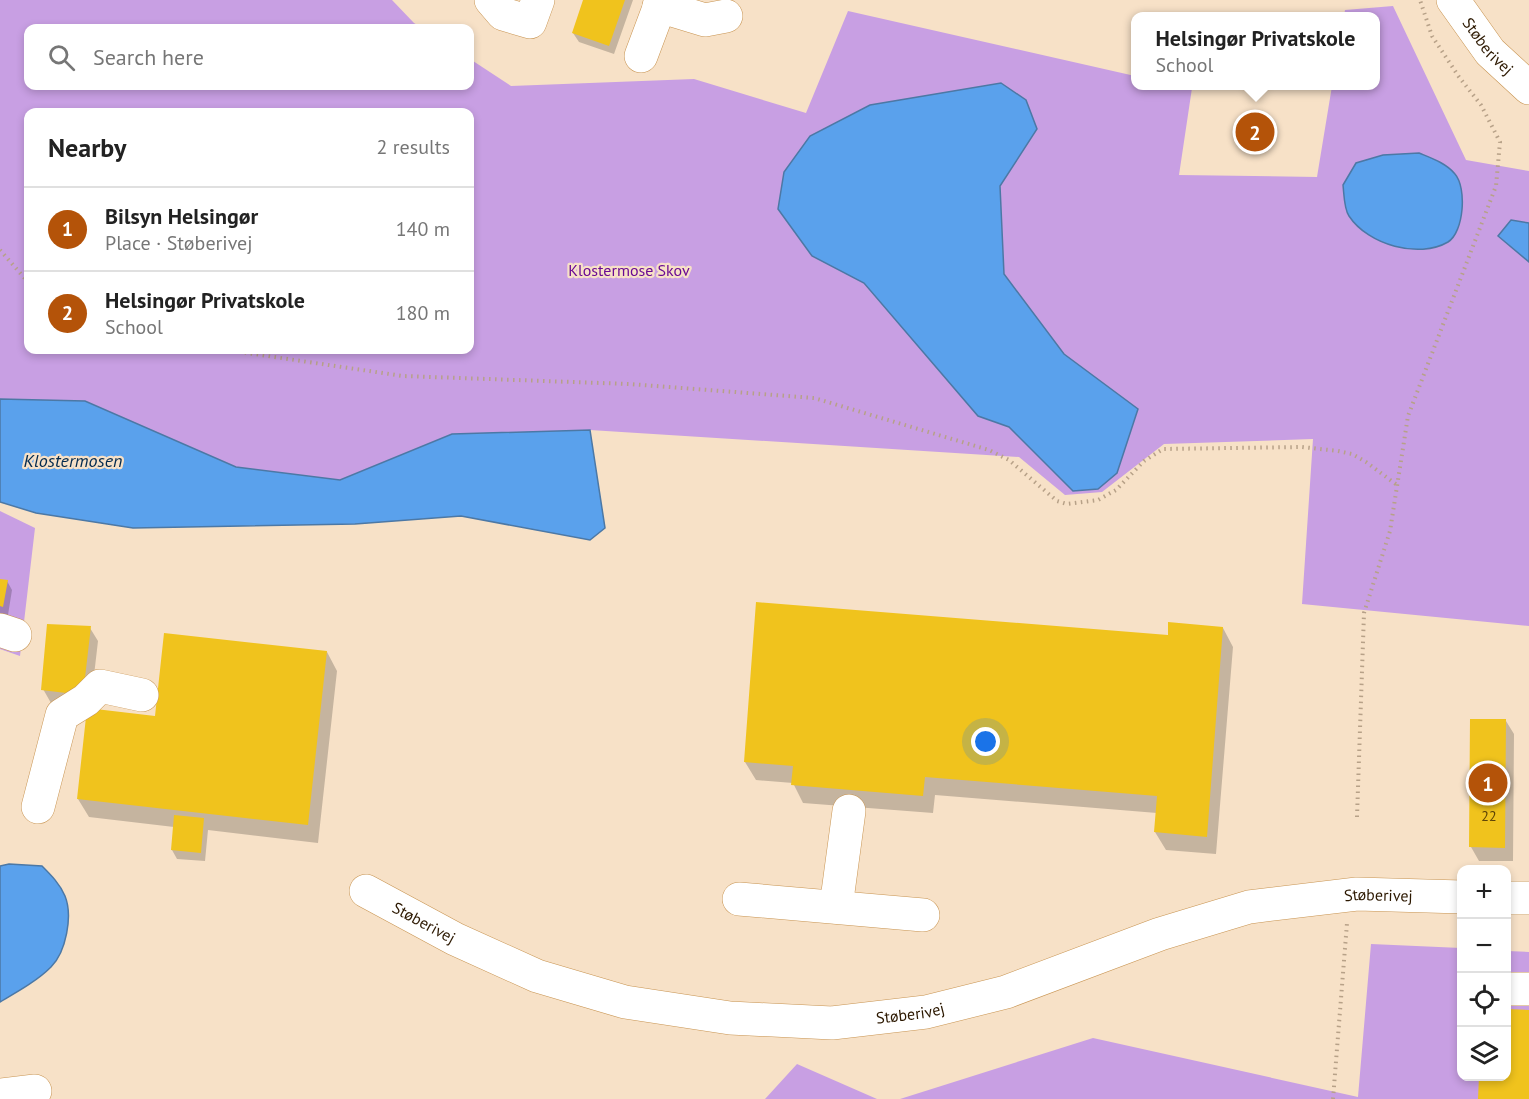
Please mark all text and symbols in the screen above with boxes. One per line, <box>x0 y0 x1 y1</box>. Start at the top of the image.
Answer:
popup <box>1131 12 1380 90</box>
street label: Støberivej <box>1459 13 1518 79</box>
search box <box>24 24 474 90</box>
text: Helsingør Privatskole <box>1156 24 1355 52</box>
icon: search <box>45 41 78 74</box>
text: Search here <box>93 43 204 71</box>
text: School <box>1156 52 1213 78</box>
pin: 2 <box>1236 110 1274 154</box>
text: Nearby <box>48 131 126 164</box>
text: 2 results <box>377 134 450 160</box>
text: Bilsyn Helsingør <box>105 202 258 230</box>
text: 1 <box>62 216 73 242</box>
text: 140 m <box>396 216 450 242</box>
text: Place · Støberivej <box>105 230 253 256</box>
park label: Klostermose Skov <box>568 260 690 280</box>
text: Helsingør Privatskole <box>105 286 305 314</box>
text: 2 <box>62 300 73 326</box>
text: 180 m <box>396 300 450 326</box>
text: School <box>105 314 163 340</box>
water label: Klostermosen <box>24 449 122 472</box>
your location <box>971 727 1000 756</box>
pin: 1 <box>1468 760 1508 806</box>
house number: 22 <box>1481 807 1497 825</box>
map controls <box>1457 865 1511 1081</box>
button: + <box>1457 865 1511 919</box>
street label: Støberivej <box>1343 884 1413 906</box>
street label: Støberivej <box>389 897 459 947</box>
button: − <box>1457 919 1511 973</box>
button: locate <box>1457 973 1511 1027</box>
street label: Støberivej <box>875 998 946 1028</box>
button: layers <box>1457 1027 1511 1081</box>

